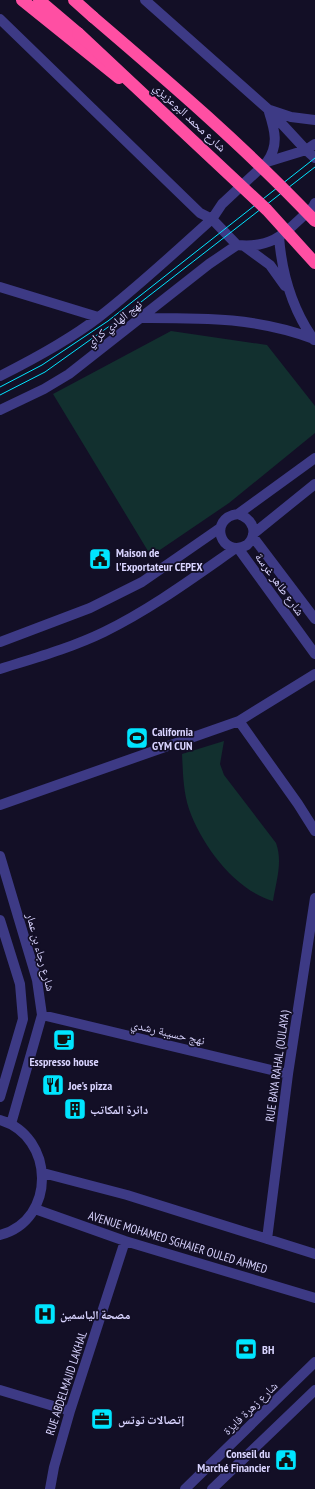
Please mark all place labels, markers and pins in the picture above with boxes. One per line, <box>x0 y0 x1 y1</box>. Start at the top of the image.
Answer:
place label: Maison de l'Exportateur CEPEX <box>116 545 203 574</box>
public building icon: Maison de l'Exportateur CEPEX <box>87 546 113 572</box>
place label: California GYM CUN <box>152 724 193 753</box>
sports icon: California GYM CUN <box>124 725 150 751</box>
cafe icon: Esspresso house <box>51 1027 77 1053</box>
place label: Esspresso house <box>29 1054 99 1069</box>
restaurant icon: Joe's pizza <box>40 1072 66 1098</box>
place label: Joe's pizza <box>67 1078 112 1093</box>
building icon: دائرة المكاتب <box>62 1096 88 1122</box>
place label: دائرة المكاتب <box>90 1102 148 1117</box>
hospital icon: مصحة الياسمين <box>32 1301 58 1327</box>
place label: مصحة الياسمين <box>60 1307 131 1323</box>
bank icon: BH <box>233 1336 259 1362</box>
place label: BH <box>262 1342 274 1357</box>
office icon: إتصالات توتس <box>89 1406 115 1432</box>
place label: إتصالات توتس <box>118 1412 184 1428</box>
place label: Conseil du Marché Financier <box>197 1446 270 1475</box>
public building icon: Conseil du Marché Financier <box>273 1447 299 1473</box>

